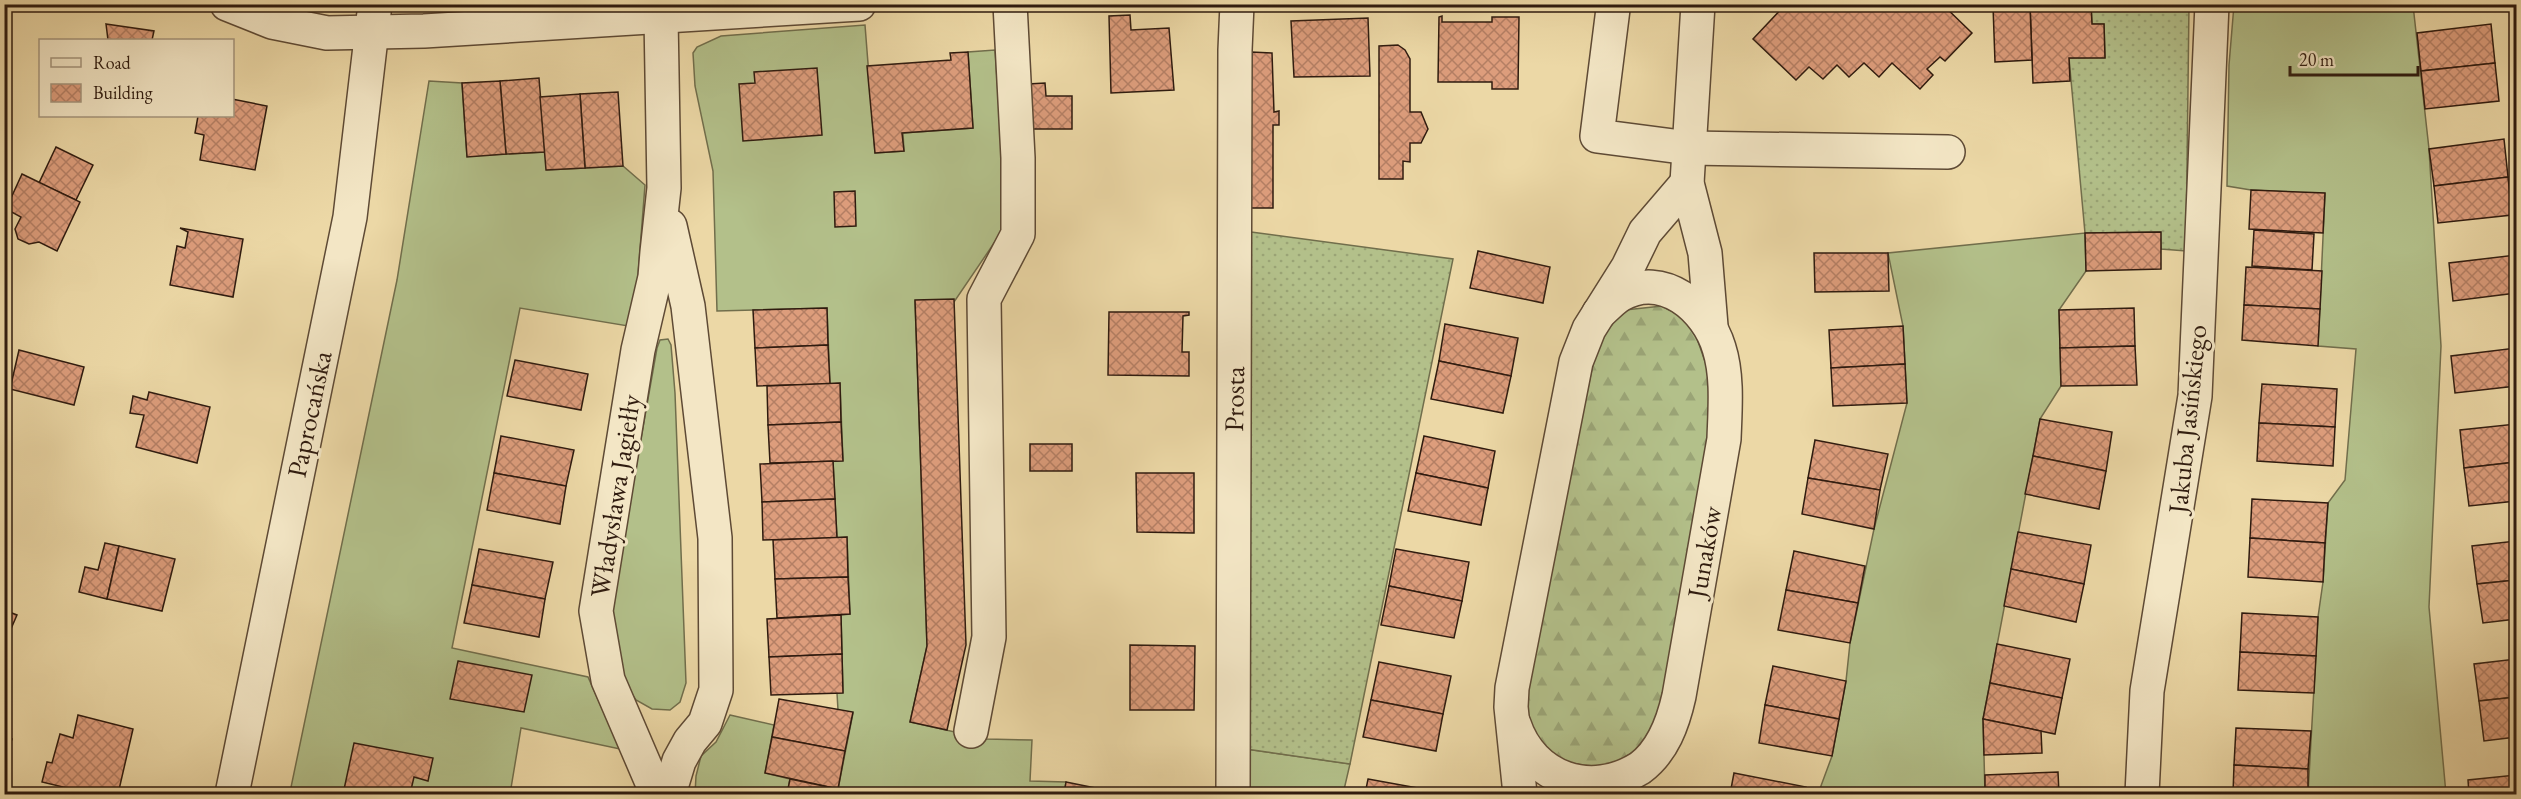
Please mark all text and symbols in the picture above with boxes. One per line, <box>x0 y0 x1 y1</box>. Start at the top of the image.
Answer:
legend <box>39 39 234 117</box>
scale bar <box>2290 39 2418 77</box>
text: 20 m <box>2299 48 2334 71</box>
text: Road <box>93 51 132 74</box>
text: Building <box>93 81 153 104</box>
street label: Jakuba Jasińskiego <box>2159 323 2214 517</box>
street label: Paprocańska <box>279 347 340 480</box>
street label: Prosta <box>1216 366 1252 432</box>
street label: Władysława Jagiełły <box>582 392 648 600</box>
street label: Junaków <box>1678 503 1729 603</box>

